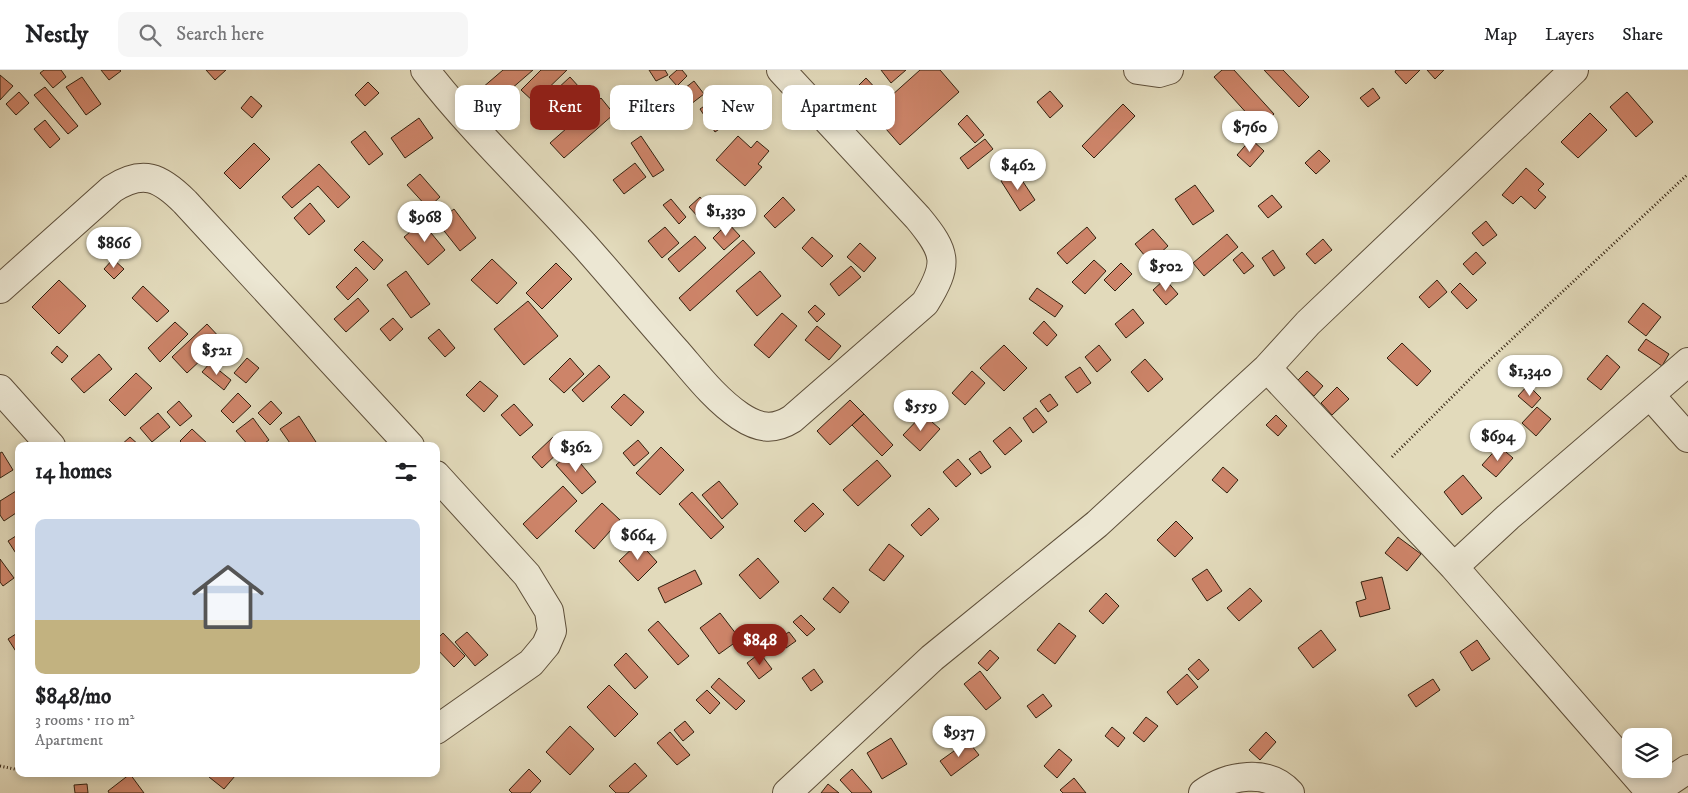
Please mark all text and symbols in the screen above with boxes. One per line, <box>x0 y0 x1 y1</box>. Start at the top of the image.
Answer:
search box <box>118 12 468 57</box>
text: Nestly <box>25 20 88 50</box>
icon: search <box>136 21 164 49</box>
text: Search here <box>176 23 264 46</box>
text: Map <box>1484 24 1517 46</box>
text: Layers <box>1545 24 1594 46</box>
text: Share <box>1622 24 1663 46</box>
chip: Buy <box>455 85 520 130</box>
chip: Rent <box>530 85 600 130</box>
chip: Filters <box>610 85 693 130</box>
chip: New <box>703 85 772 130</box>
chip: Apartment <box>782 85 895 130</box>
pin: $760 <box>1220 111 1280 153</box>
text: $760 <box>1233 117 1267 137</box>
pin: $462 <box>988 148 1048 191</box>
text: $462 <box>1001 155 1035 175</box>
pin: $1,330 <box>685 194 767 237</box>
pin: $968 <box>395 200 455 243</box>
text: $1,330 <box>706 201 746 221</box>
text: $968 <box>408 207 442 227</box>
pin: $866 <box>84 226 144 269</box>
text: $866 <box>97 233 131 253</box>
pin: $502 <box>1136 250 1196 292</box>
text: $502 <box>1149 256 1183 276</box>
pin: $521 <box>187 334 247 376</box>
text: $521 <box>202 340 232 360</box>
pin: $1,340 <box>1489 354 1571 397</box>
text: $1,340 <box>1509 361 1551 381</box>
pin: $559 <box>891 390 951 432</box>
text: $559 <box>905 396 937 416</box>
pin: $694 <box>1468 420 1528 462</box>
text: $694 <box>1481 426 1515 446</box>
pin: $362 <box>546 430 606 473</box>
text: $362 <box>561 437 591 457</box>
icon: filters <box>392 458 420 486</box>
text: 14 homes <box>35 459 112 485</box>
pin: $664 <box>608 518 668 561</box>
text: $664 <box>621 525 655 545</box>
icon: home <box>183 552 273 642</box>
pin: $848 <box>730 624 790 666</box>
text: $848 <box>743 630 777 650</box>
text: $848/mo <box>35 684 111 710</box>
text: 3 rooms · 110 m² <box>35 710 134 730</box>
pin: $937 <box>929 716 989 758</box>
text: $937 <box>943 722 975 742</box>
map controls <box>1622 728 1672 778</box>
button: layers <box>1622 728 1672 778</box>
text: Apartment <box>35 730 103 750</box>

